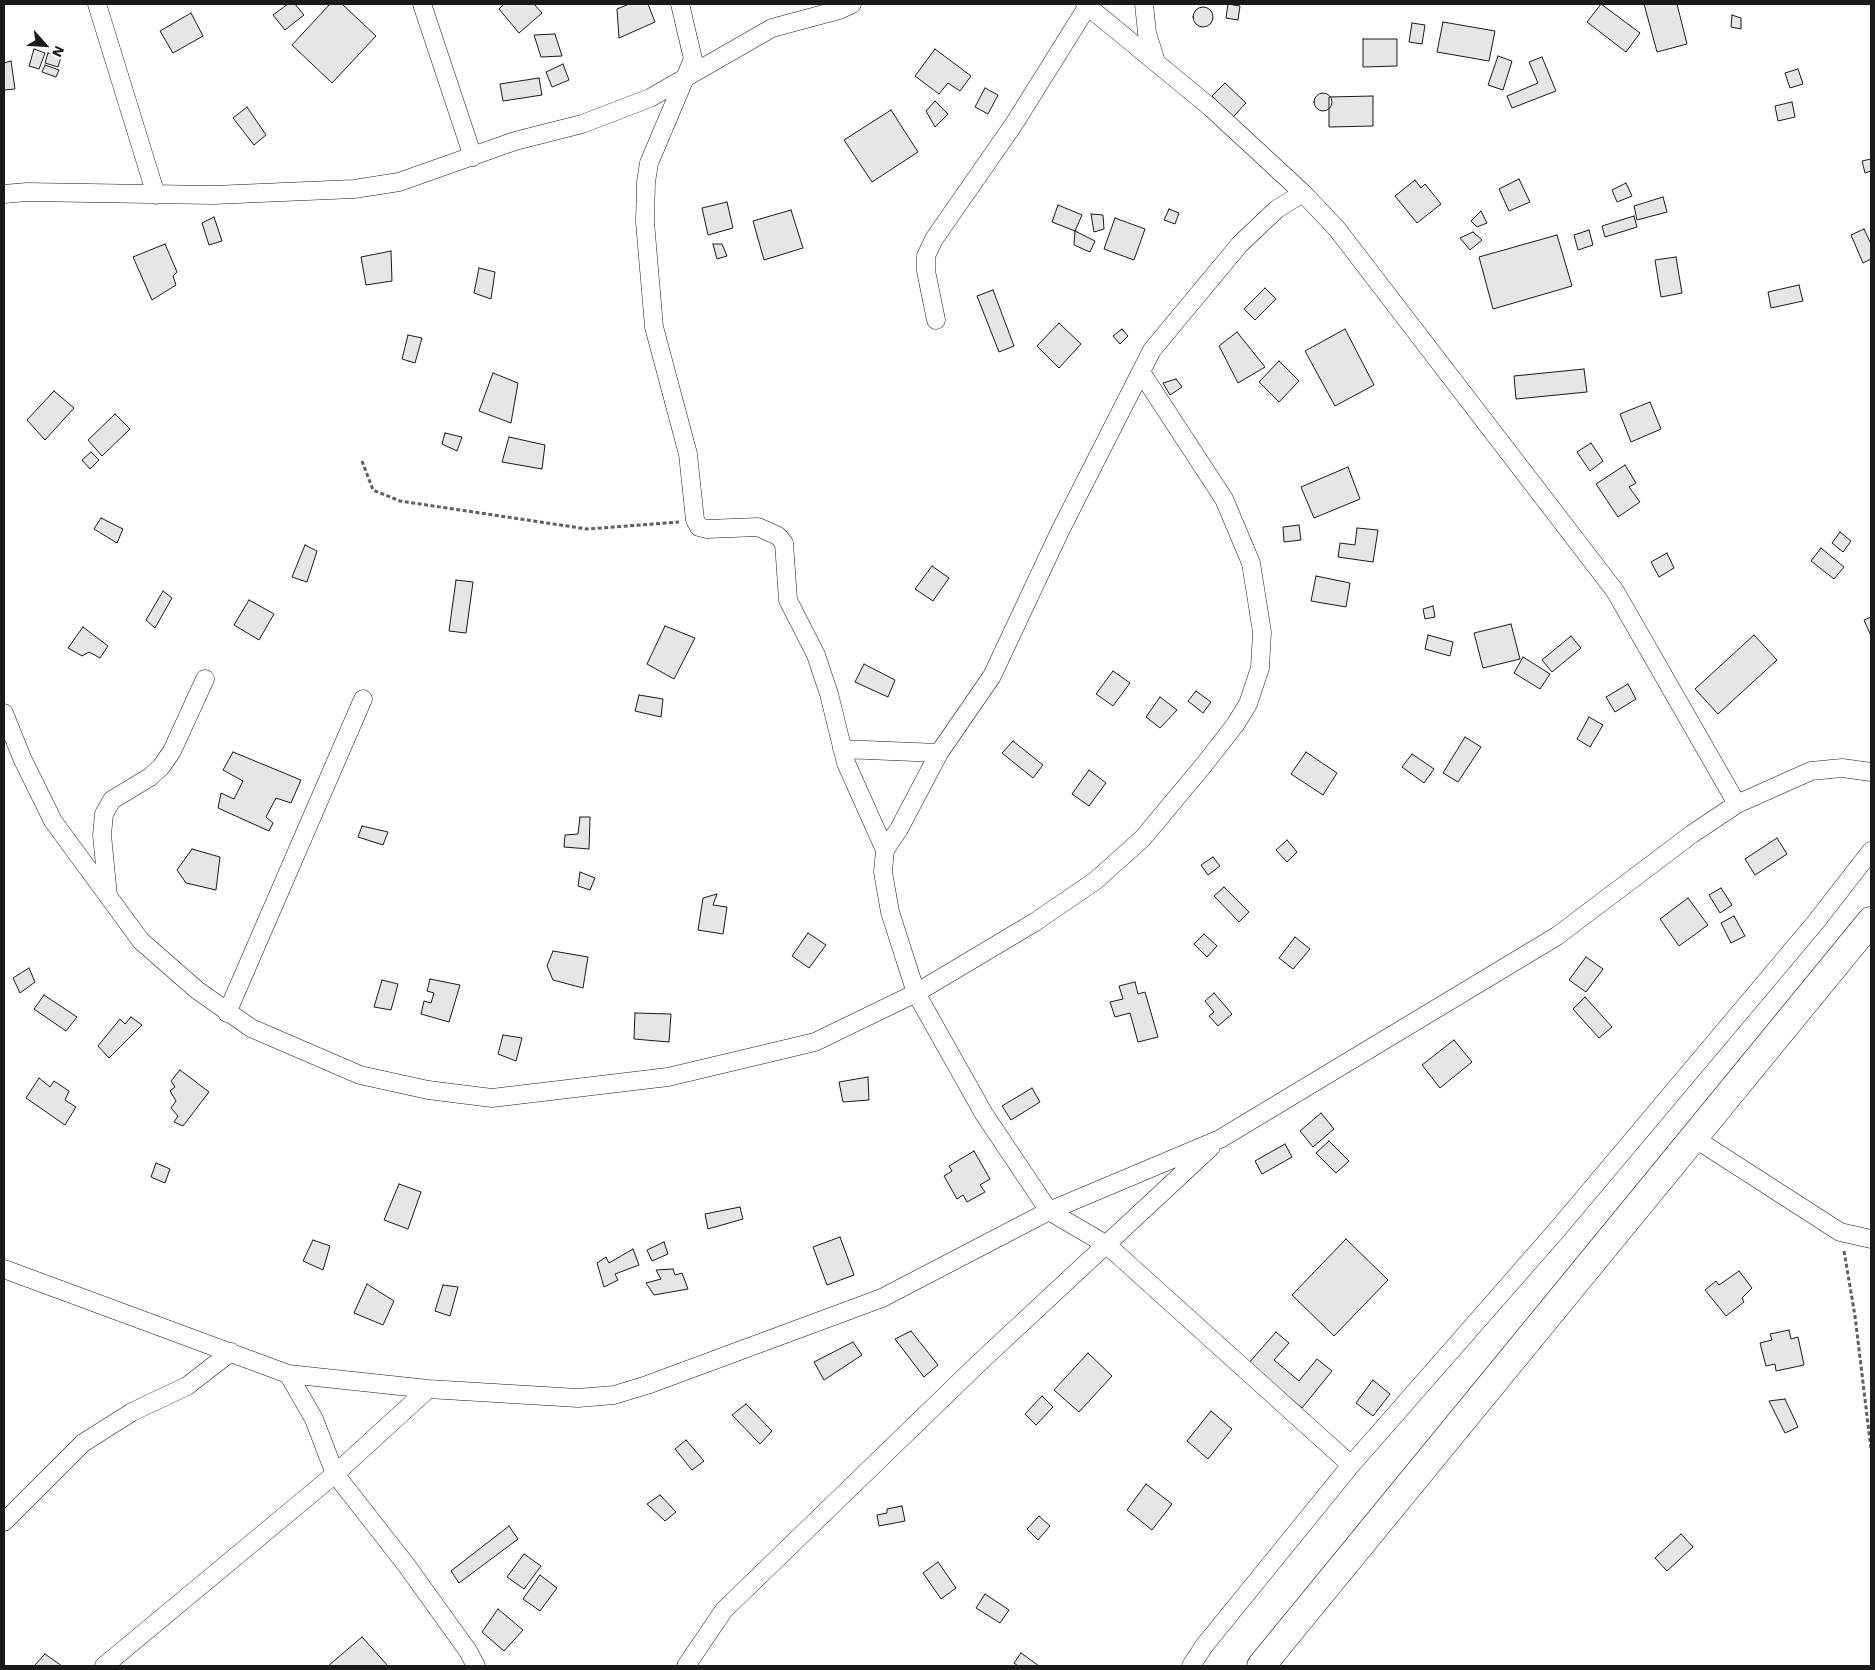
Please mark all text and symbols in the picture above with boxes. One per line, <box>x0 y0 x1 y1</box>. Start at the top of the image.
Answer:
north arrow <box>20 20 70 70</box>
text: N <box>49 43 68 60</box>

